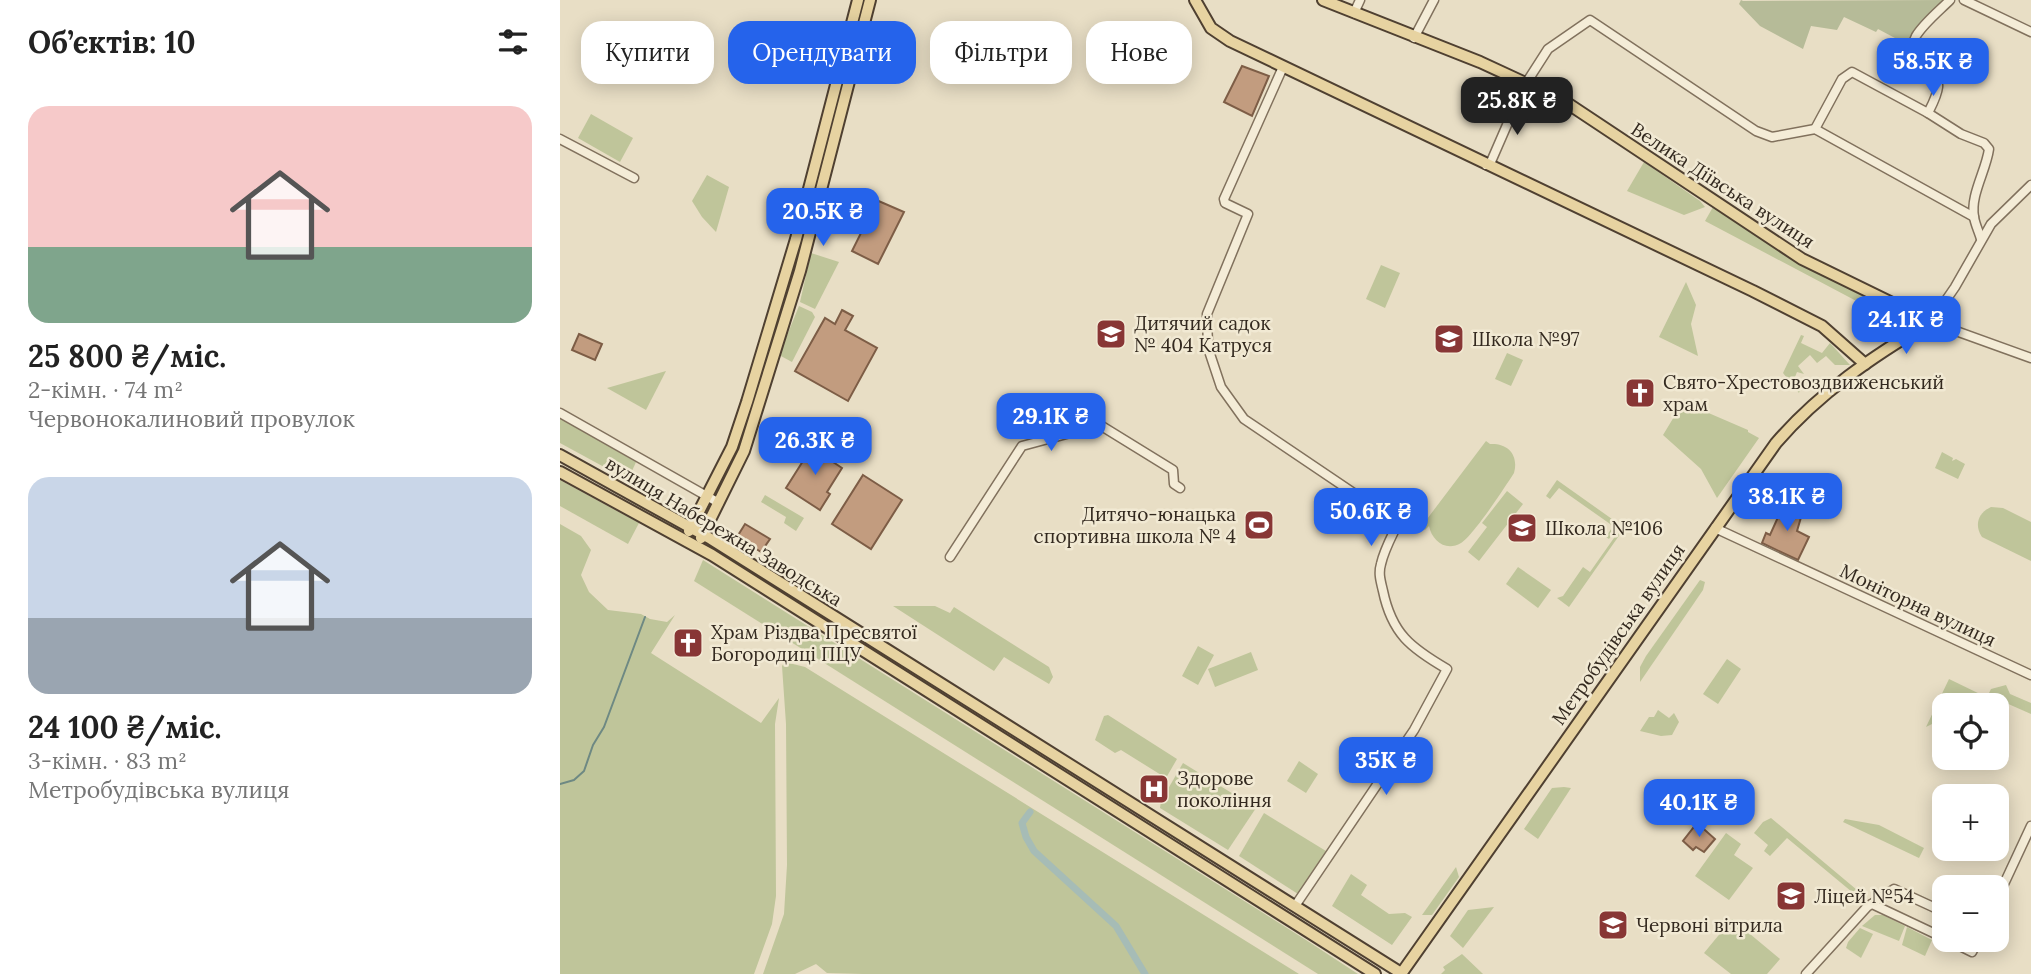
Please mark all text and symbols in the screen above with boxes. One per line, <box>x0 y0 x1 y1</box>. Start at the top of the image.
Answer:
chip: Купити <box>581 21 714 84</box>
chip: Орендувати <box>728 21 916 84</box>
chip: Фільтри <box>930 21 1072 84</box>
chip: Нове <box>1086 21 1192 84</box>
text: Об’єктів: 10 <box>28 23 196 61</box>
icon: filters <box>494 23 532 61</box>
pin: 58.5K ₴ <box>1868 38 1998 98</box>
text: 58.5K ₴ <box>1893 46 1973 75</box>
pin: 25.8K ₴ <box>1452 78 1582 137</box>
text: 25.8K ₴ <box>1477 85 1557 114</box>
street label: Велика Діївська вулиця <box>1627 117 1819 253</box>
icon: home <box>217 152 343 278</box>
pin: 20.5K ₴ <box>758 188 888 248</box>
text: 20.5K ₴ <box>782 196 864 225</box>
pin: 24.1K ₴ <box>1841 296 1971 356</box>
text: 24.1K ₴ <box>1868 304 1944 333</box>
place label: Дитячий садок № 404 Катруся <box>1134 311 1272 357</box>
school or university icon: Дитячий садок № 404 Катруся <box>1094 317 1128 351</box>
school or university icon: Школа №97 <box>1432 322 1466 356</box>
place label: Школа №97 <box>1472 327 1580 351</box>
text: 25 800 ₴/міс. <box>28 337 226 375</box>
place label: Свято-Хрестовоздвиженський храм <box>1663 370 1944 416</box>
text: 2-кімн. · 74 m² <box>28 375 183 404</box>
church icon: Свято-Хрестовоздвиженський храм <box>1623 376 1657 410</box>
pin: 29.1K ₴ <box>986 393 1116 453</box>
text: 29.1K ₴ <box>1013 401 1089 430</box>
text: Червонокалиновий провулок <box>28 404 355 433</box>
pin: 26.3K ₴ <box>750 418 880 477</box>
text: 26.3K ₴ <box>775 425 855 454</box>
street label: вулиця Набережна Заводська <box>601 451 847 611</box>
pin: 38.1K ₴ <box>1722 474 1852 533</box>
text: 38.1K ₴ <box>1748 481 1826 510</box>
pin: 50.6K ₴ <box>1306 489 1436 548</box>
text: 50.6K ₴ <box>1330 496 1412 525</box>
place label: Дитячо-юнацька спортивна школа № 4 <box>1034 502 1236 548</box>
sports icon: Дитячо-юнацька спортивна школа № 4 <box>1242 508 1276 542</box>
school or university icon: Школа №106 <box>1505 511 1539 545</box>
place label: Школа №106 <box>1545 516 1663 540</box>
icon: home <box>217 523 343 649</box>
street label: Метробудівська вулиця <box>1546 539 1690 729</box>
street label: Моніторна вулиця <box>1836 558 2000 652</box>
place label: Храм Різдва Пресвятої Богородиці ПЦУ <box>711 620 918 666</box>
church icon: Храм Різдва Пресвятої Богородиці ПЦУ <box>671 626 705 660</box>
map controls <box>1932 693 2009 952</box>
button: locate <box>1932 693 2009 770</box>
text: 24 100 ₴/міс. <box>28 708 222 746</box>
pin: 35K ₴ <box>1337 738 1435 797</box>
text: 35K ₴ <box>1355 745 1417 774</box>
text: 3-кімн. · 83 m² <box>28 746 187 775</box>
place label: Здорове покоління <box>1177 766 1272 812</box>
hospital icon: Здорове покоління <box>1137 772 1171 806</box>
text: Метробудівська вулиця <box>28 775 290 804</box>
pin: 40.1K ₴ <box>1634 780 1764 839</box>
button: + <box>1932 784 2009 861</box>
text: 40.1K ₴ <box>1660 787 1738 816</box>
button: − <box>1932 875 2009 952</box>
school or university icon: Ліцей №54 <box>1774 879 1808 913</box>
place label: Ліцей №54 <box>1814 884 1914 908</box>
school or university icon: Червоні вітрила <box>1596 908 1630 942</box>
place label: Червоні вітрила <box>1636 913 1783 937</box>

